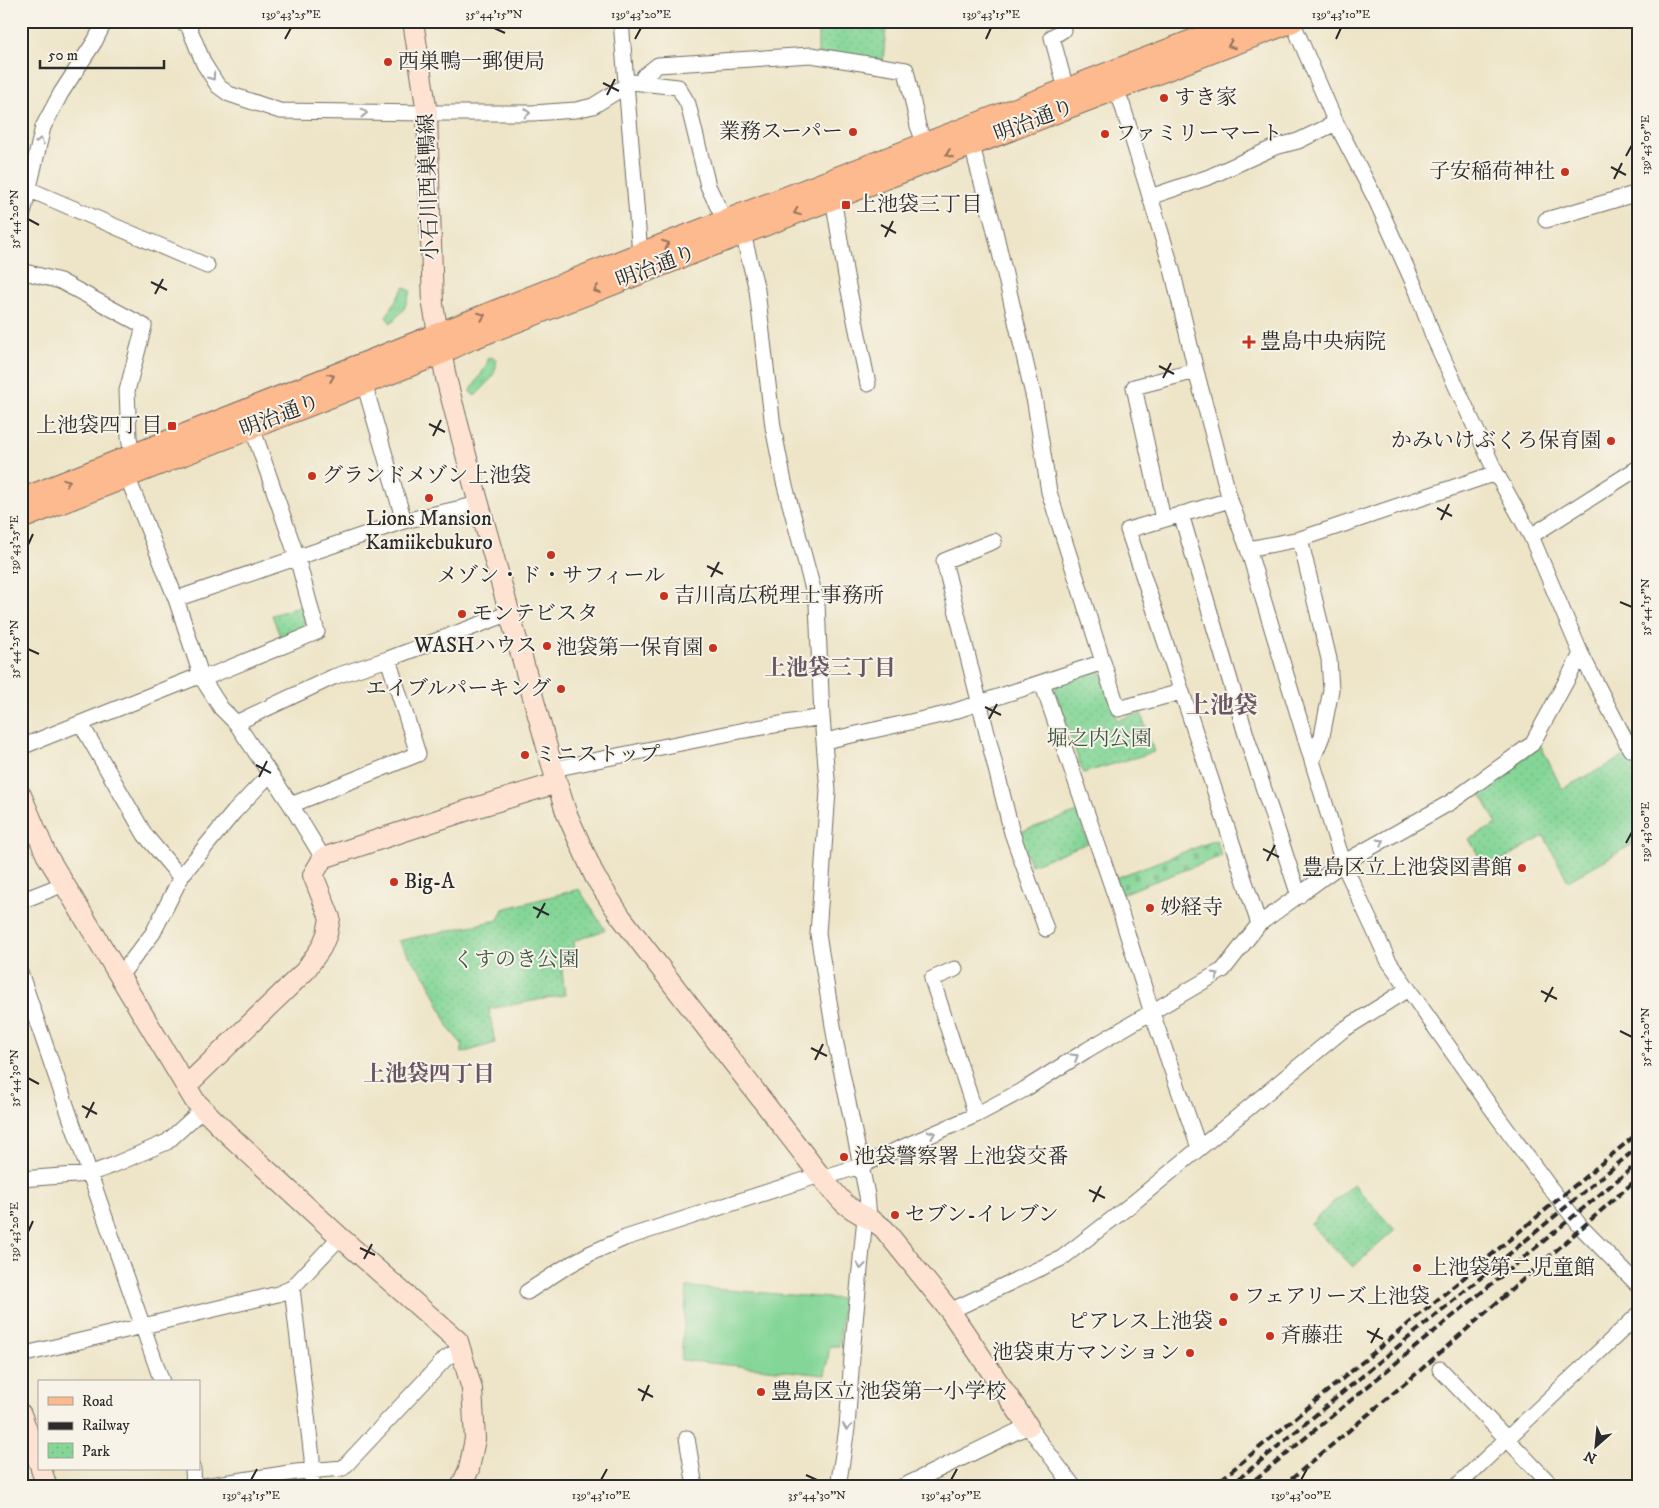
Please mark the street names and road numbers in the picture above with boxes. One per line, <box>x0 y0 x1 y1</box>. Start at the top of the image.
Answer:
street label: 明治通り <box>990 94 1078 148</box>
street label: 小石川西巣鴨線 <box>413 113 445 261</box>
street label: 明治通り <box>612 240 700 294</box>
street label: 明治通り <box>236 389 324 443</box>

